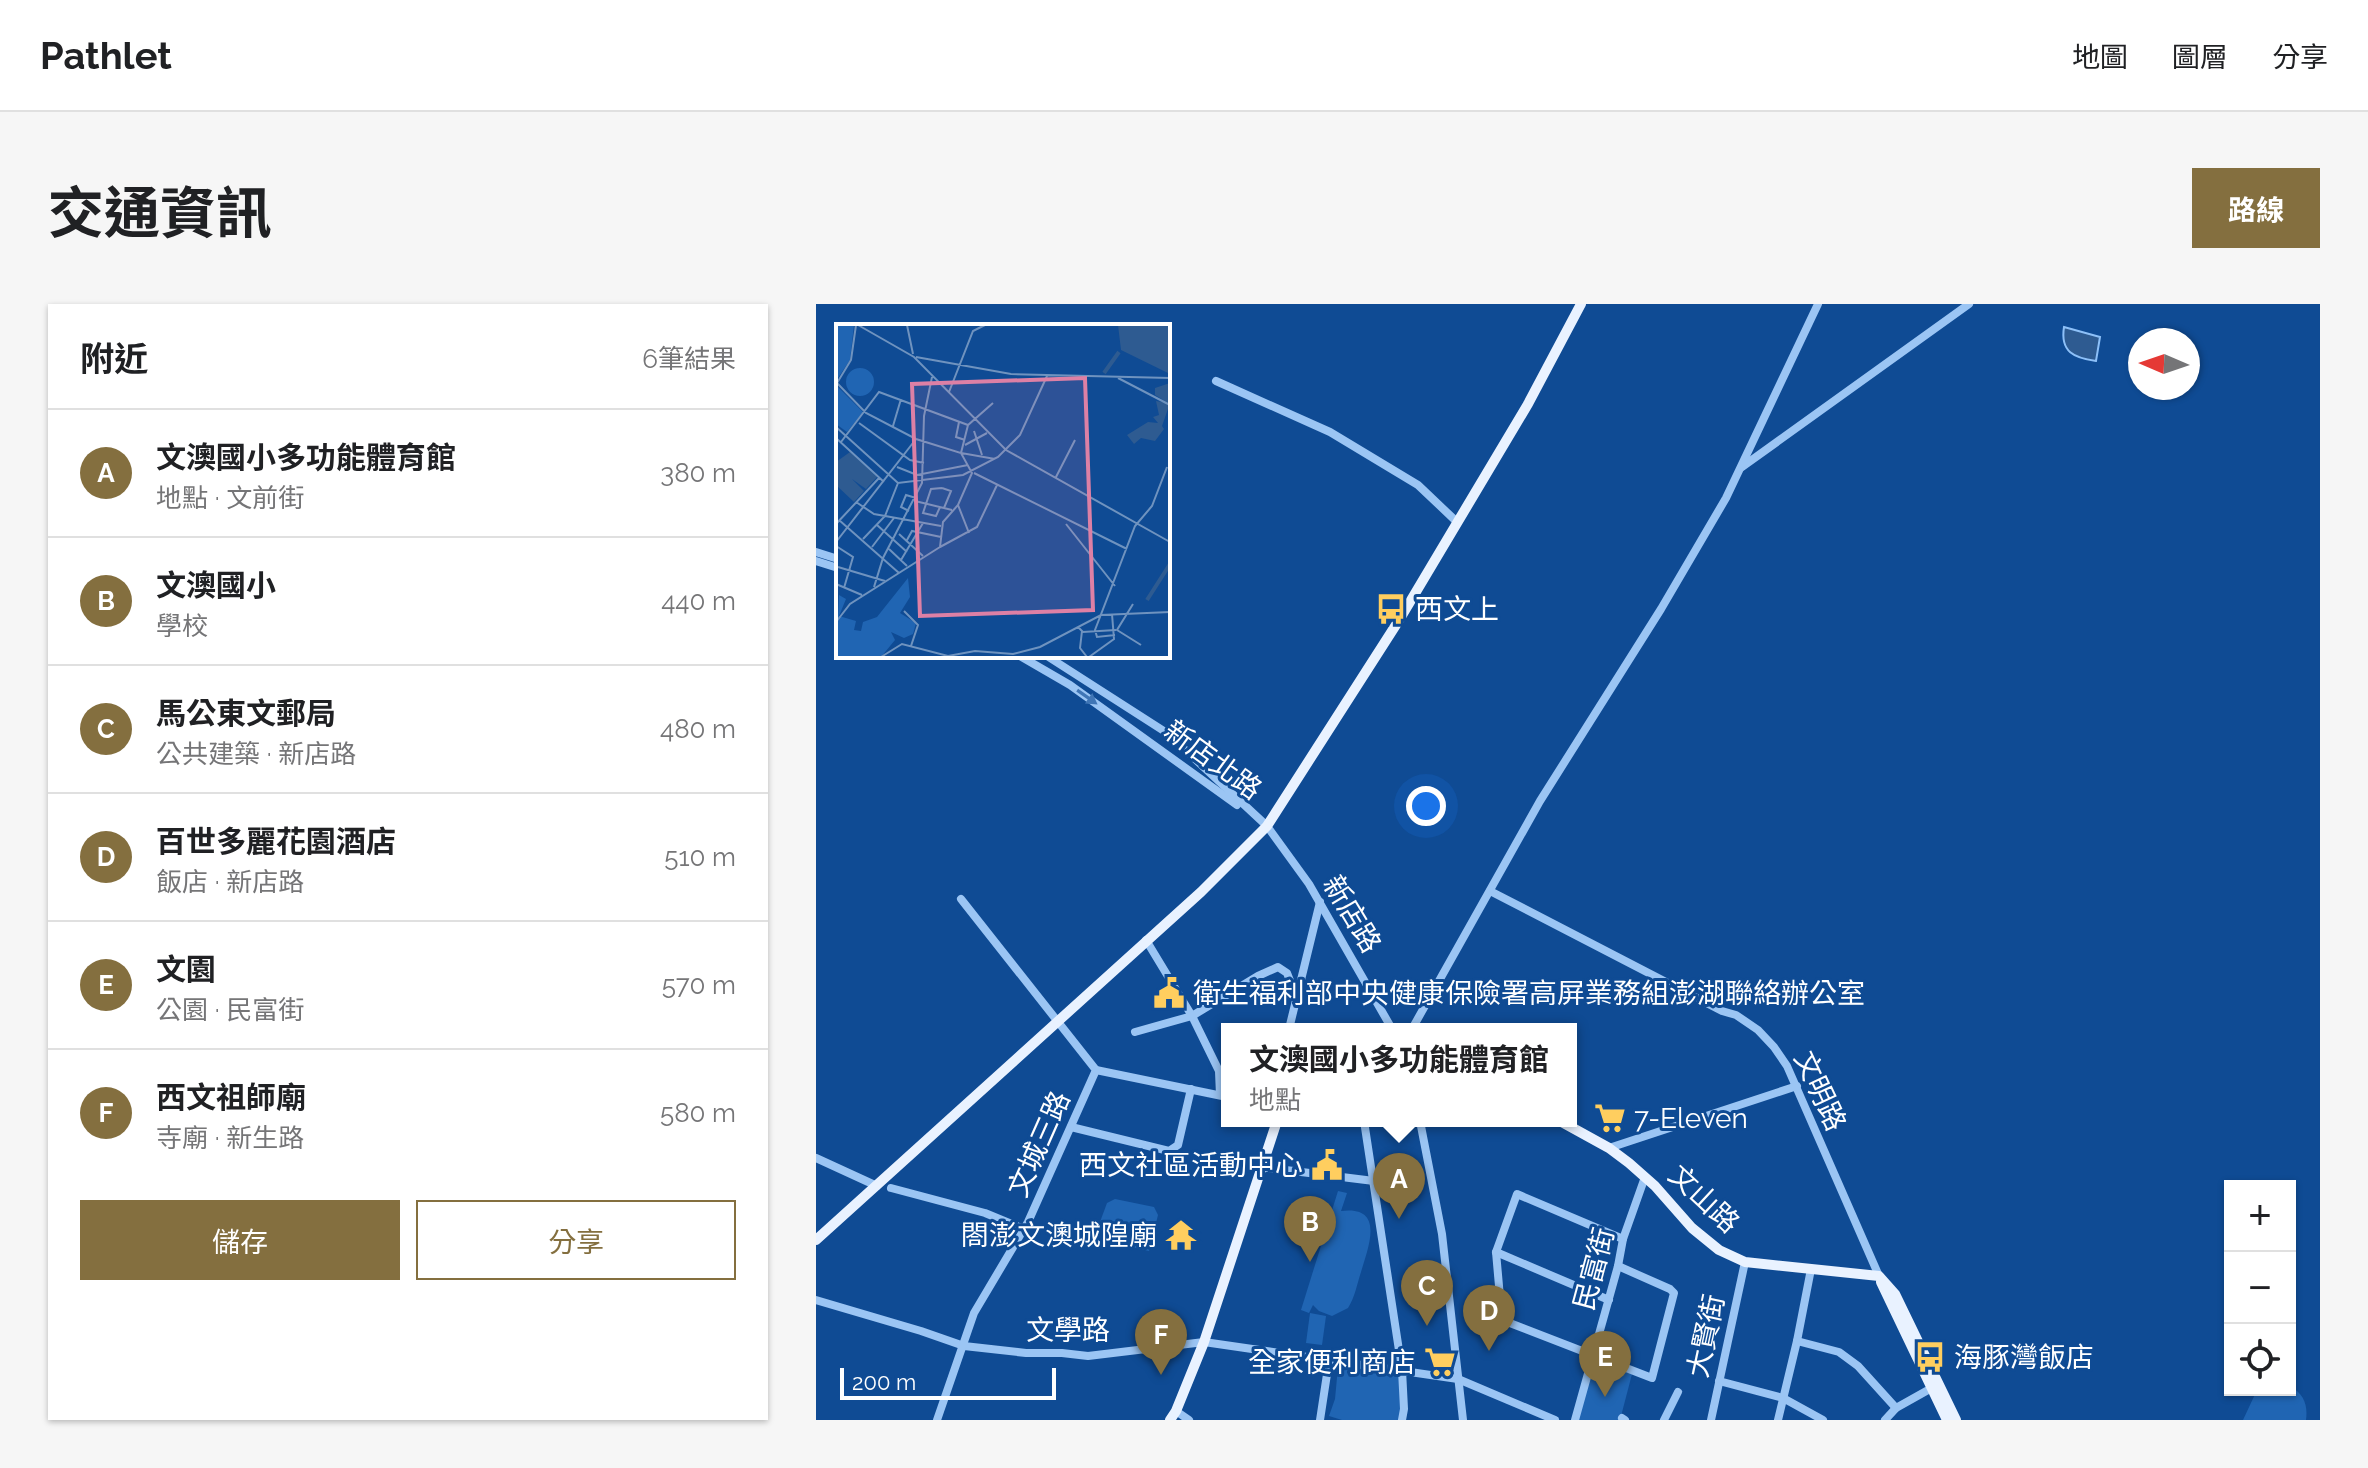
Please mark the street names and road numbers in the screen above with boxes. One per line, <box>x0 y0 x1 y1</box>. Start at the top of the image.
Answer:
street label: 新店北路 <box>1158 714 1268 806</box>
street label: 新店路 <box>1316 869 1388 959</box>
street label: 文明路 <box>1787 1046 1853 1136</box>
street label: 文城三路 <box>1001 1086 1077 1202</box>
street label: 文山路 <box>1662 1158 1746 1240</box>
street label: 民富街 <box>1567 1224 1621 1314</box>
street label: 大賢街 <box>1681 1291 1731 1381</box>
street label: 文學路 <box>1026 1314 1110 1347</box>

